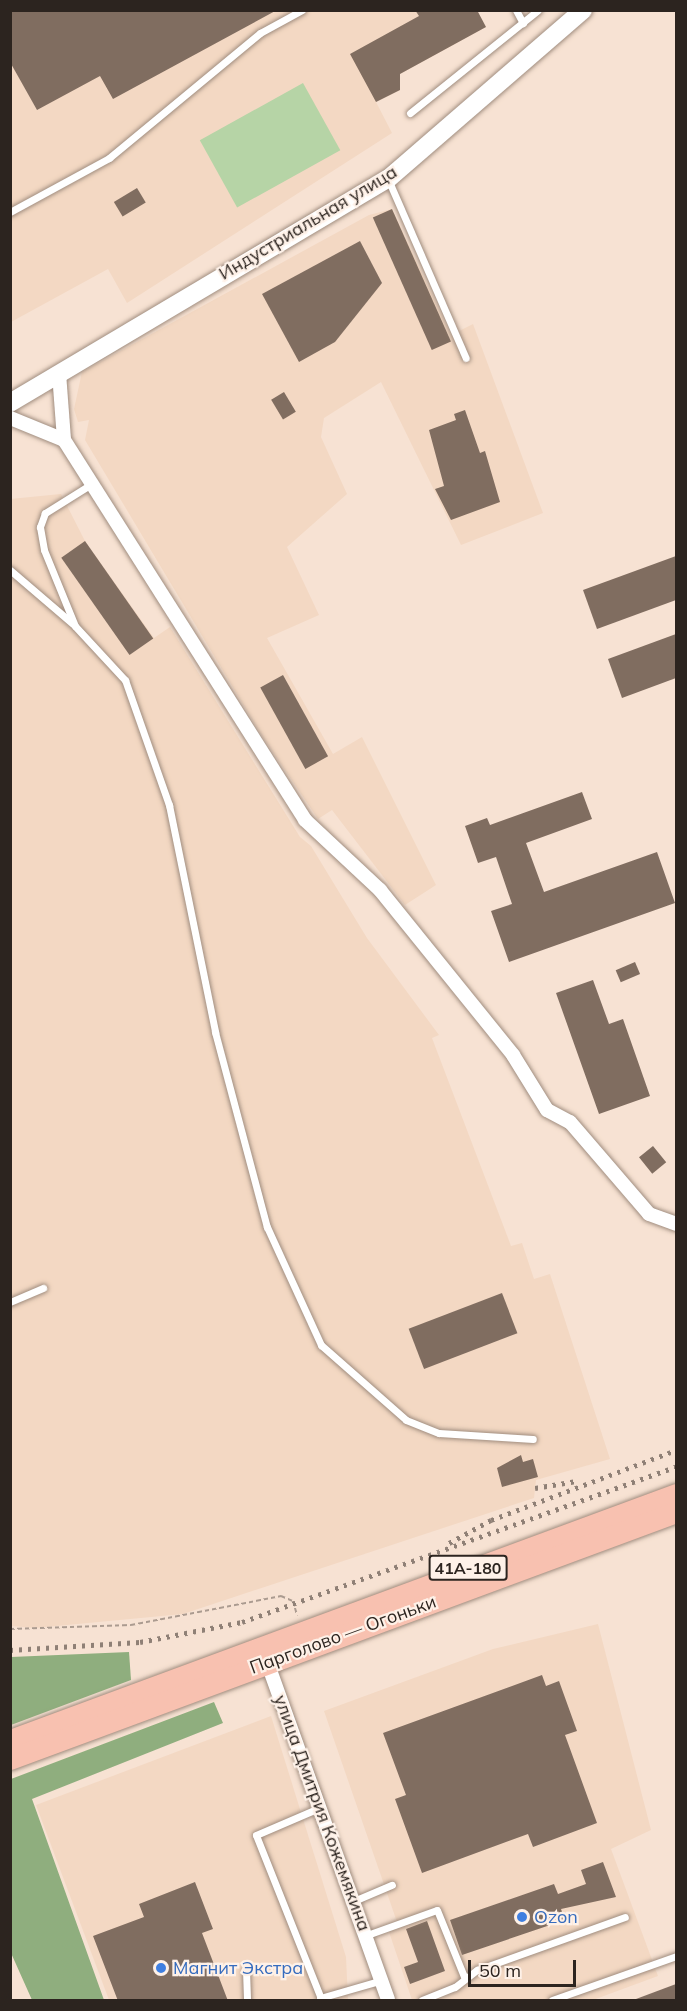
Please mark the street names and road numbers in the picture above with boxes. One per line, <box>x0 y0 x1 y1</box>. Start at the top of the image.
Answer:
street label: Индустриальная улица <box>215 161 401 285</box>
road number: 41А-180 <box>428 1555 508 1581</box>
street label: Парголово — Огоньки <box>247 1591 439 1679</box>
street label: улица Дмитрия Кожемякина <box>269 1692 375 1934</box>

